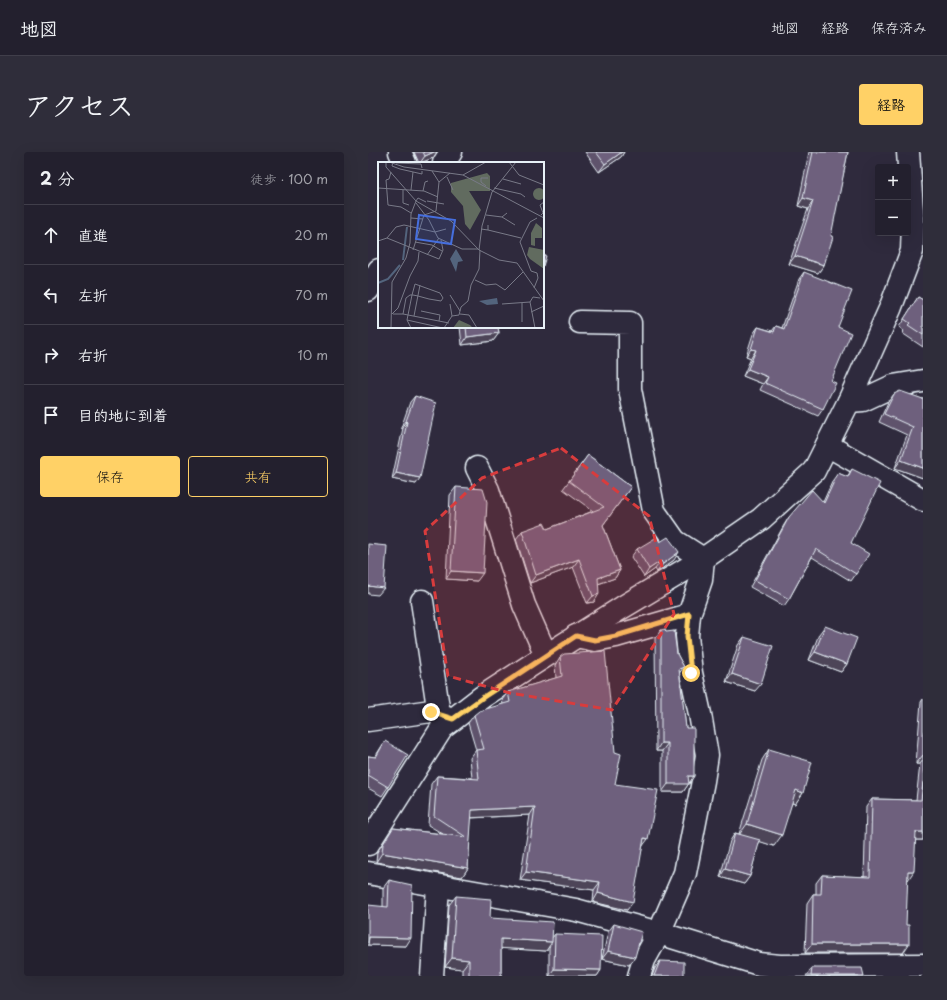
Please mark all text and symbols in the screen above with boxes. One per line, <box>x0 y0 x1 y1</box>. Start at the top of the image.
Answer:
text: 地図 <box>20 14 58 42</box>
text: 地図 <box>771 17 799 38</box>
text: 経路 <box>821 17 849 38</box>
text: 保存済み <box>871 17 927 38</box>
text: アクセス <box>24 83 134 126</box>
button: 経路 <box>859 84 923 125</box>
inset map <box>378 162 544 328</box>
map controls <box>875 164 911 236</box>
button: + <box>875 164 911 200</box>
text: 2 分 <box>40 165 74 191</box>
text: 徒歩 · 100 m <box>250 169 328 188</box>
button: − <box>875 200 911 236</box>
text: 直進 <box>78 223 108 246</box>
icon: ahead <box>40 224 62 246</box>
text: 20 m <box>294 225 328 244</box>
text: 左折 <box>78 283 108 306</box>
icon: left <box>40 284 62 306</box>
text: 70 m <box>295 285 328 304</box>
text: 右折 <box>78 343 108 366</box>
icon: right <box>40 344 62 366</box>
text: 10 m <box>298 345 328 364</box>
text: 目的地に到着 <box>78 403 168 426</box>
icon: arrive <box>40 404 62 426</box>
button: 保存 <box>40 456 180 497</box>
button: 共有 <box>188 456 328 497</box>
route start <box>682 664 700 682</box>
route end <box>422 703 440 721</box>

